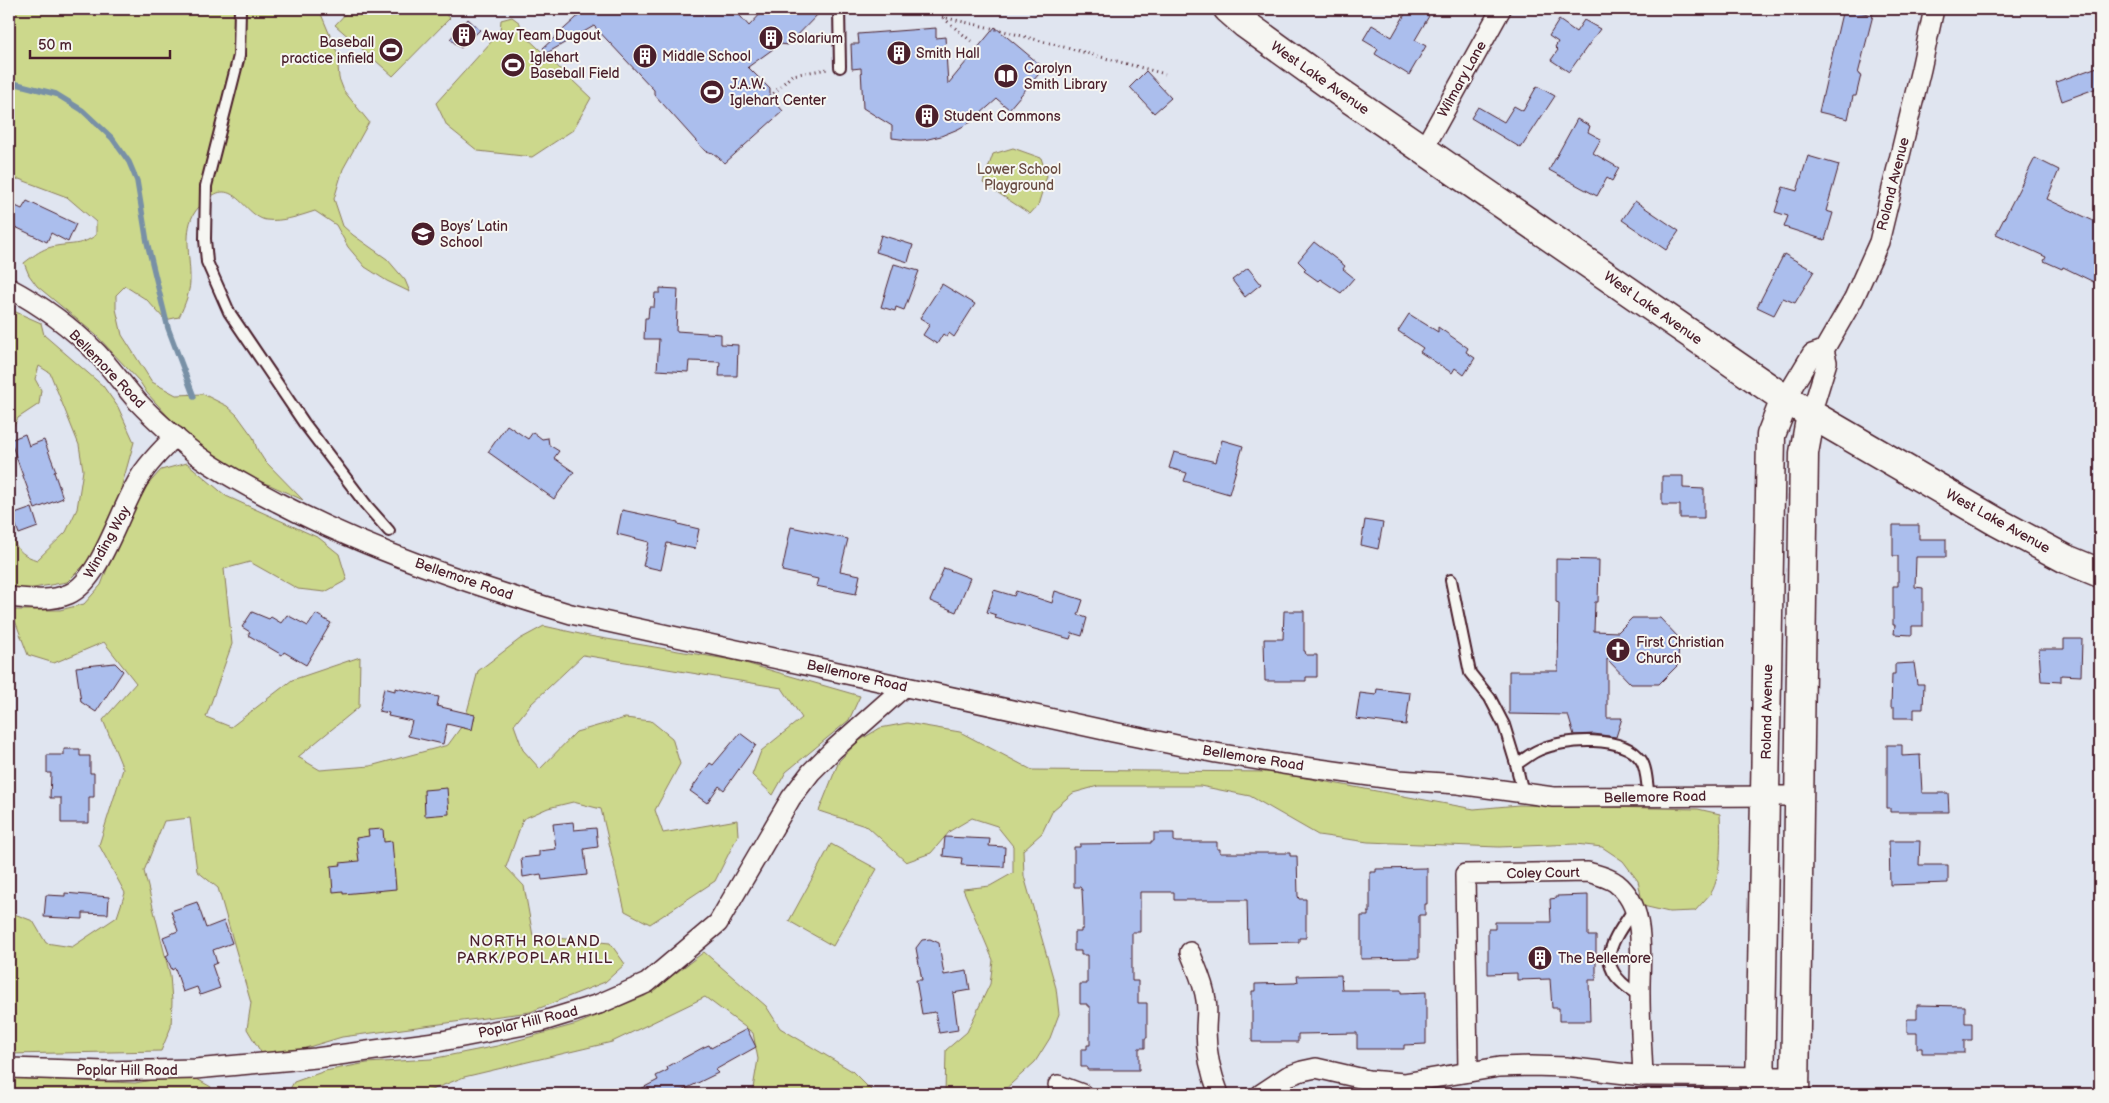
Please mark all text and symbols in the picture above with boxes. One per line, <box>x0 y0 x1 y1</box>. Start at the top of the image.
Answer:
building icon: Away Team Dugout <box>451 22 477 48</box>
building icon: Solarium <box>758 25 784 51</box>
place label: Away Team Dugout <box>482 27 602 44</box>
scale bar <box>30 28 170 60</box>
place label: Solarium <box>788 30 843 47</box>
place label: Baseball practice infield <box>281 34 374 67</box>
text: 50 m <box>38 36 72 55</box>
sports icon: Baseball practice infield <box>378 37 404 63</box>
street label: West Lake Avenue <box>1267 38 1373 118</box>
street label: Wilmary Lane <box>1434 38 1490 120</box>
building icon: Smith Hall <box>886 40 912 66</box>
building icon: Middle School <box>632 43 658 69</box>
place label: Smith Hall <box>916 45 980 62</box>
place label: Middle School <box>662 48 751 65</box>
place label: Iglehart Baseball Field <box>530 49 620 82</box>
sports icon: Iglehart Baseball Field <box>500 52 526 78</box>
place label: Carolyn Smith Library <box>1024 60 1108 93</box>
library icon: Carolyn Smith Library <box>993 63 1019 89</box>
place label: J.A.W. Iglehart Center <box>730 76 827 109</box>
sports icon: J.A.W. Iglehart Center <box>699 79 725 105</box>
building icon: Student Commons <box>914 103 940 129</box>
place label: Student Commons <box>944 108 1061 125</box>
street label: Roland Avenue <box>1873 136 1913 232</box>
park label: Lower School Playground <box>977 161 1061 194</box>
place label: Boys’ Latin School <box>440 218 508 251</box>
school or university icon: Boys’ Latin School <box>410 221 436 247</box>
street label: West Lake Avenue <box>1600 268 1706 348</box>
street label: Bellemore Road <box>65 326 149 412</box>
street label: West Lake Avenue <box>1943 485 2053 557</box>
street label: Winding Way <box>80 502 134 581</box>
street label: Bellemore Road <box>413 554 515 604</box>
place label: First Christian Church <box>1636 634 1724 667</box>
church icon: First Christian Church <box>1605 637 1631 663</box>
street label: Bellemore Road <box>805 656 909 696</box>
street label: Roland Avenue <box>1758 664 1776 760</box>
street label: Bellemore Road <box>1201 742 1305 774</box>
street label: Bellemore Road <box>1604 788 1706 806</box>
street label: Coley Court <box>1506 864 1581 882</box>
district label: NORTH ROLAND PARK/POPLAR HILL <box>457 932 613 968</box>
building icon: The Bellemore <box>1527 945 1553 971</box>
place label: The Bellemore <box>1558 950 1651 967</box>
street label: Poplar Hill Road <box>477 1002 579 1042</box>
street label: Poplar Hill Road <box>76 1062 178 1079</box>

